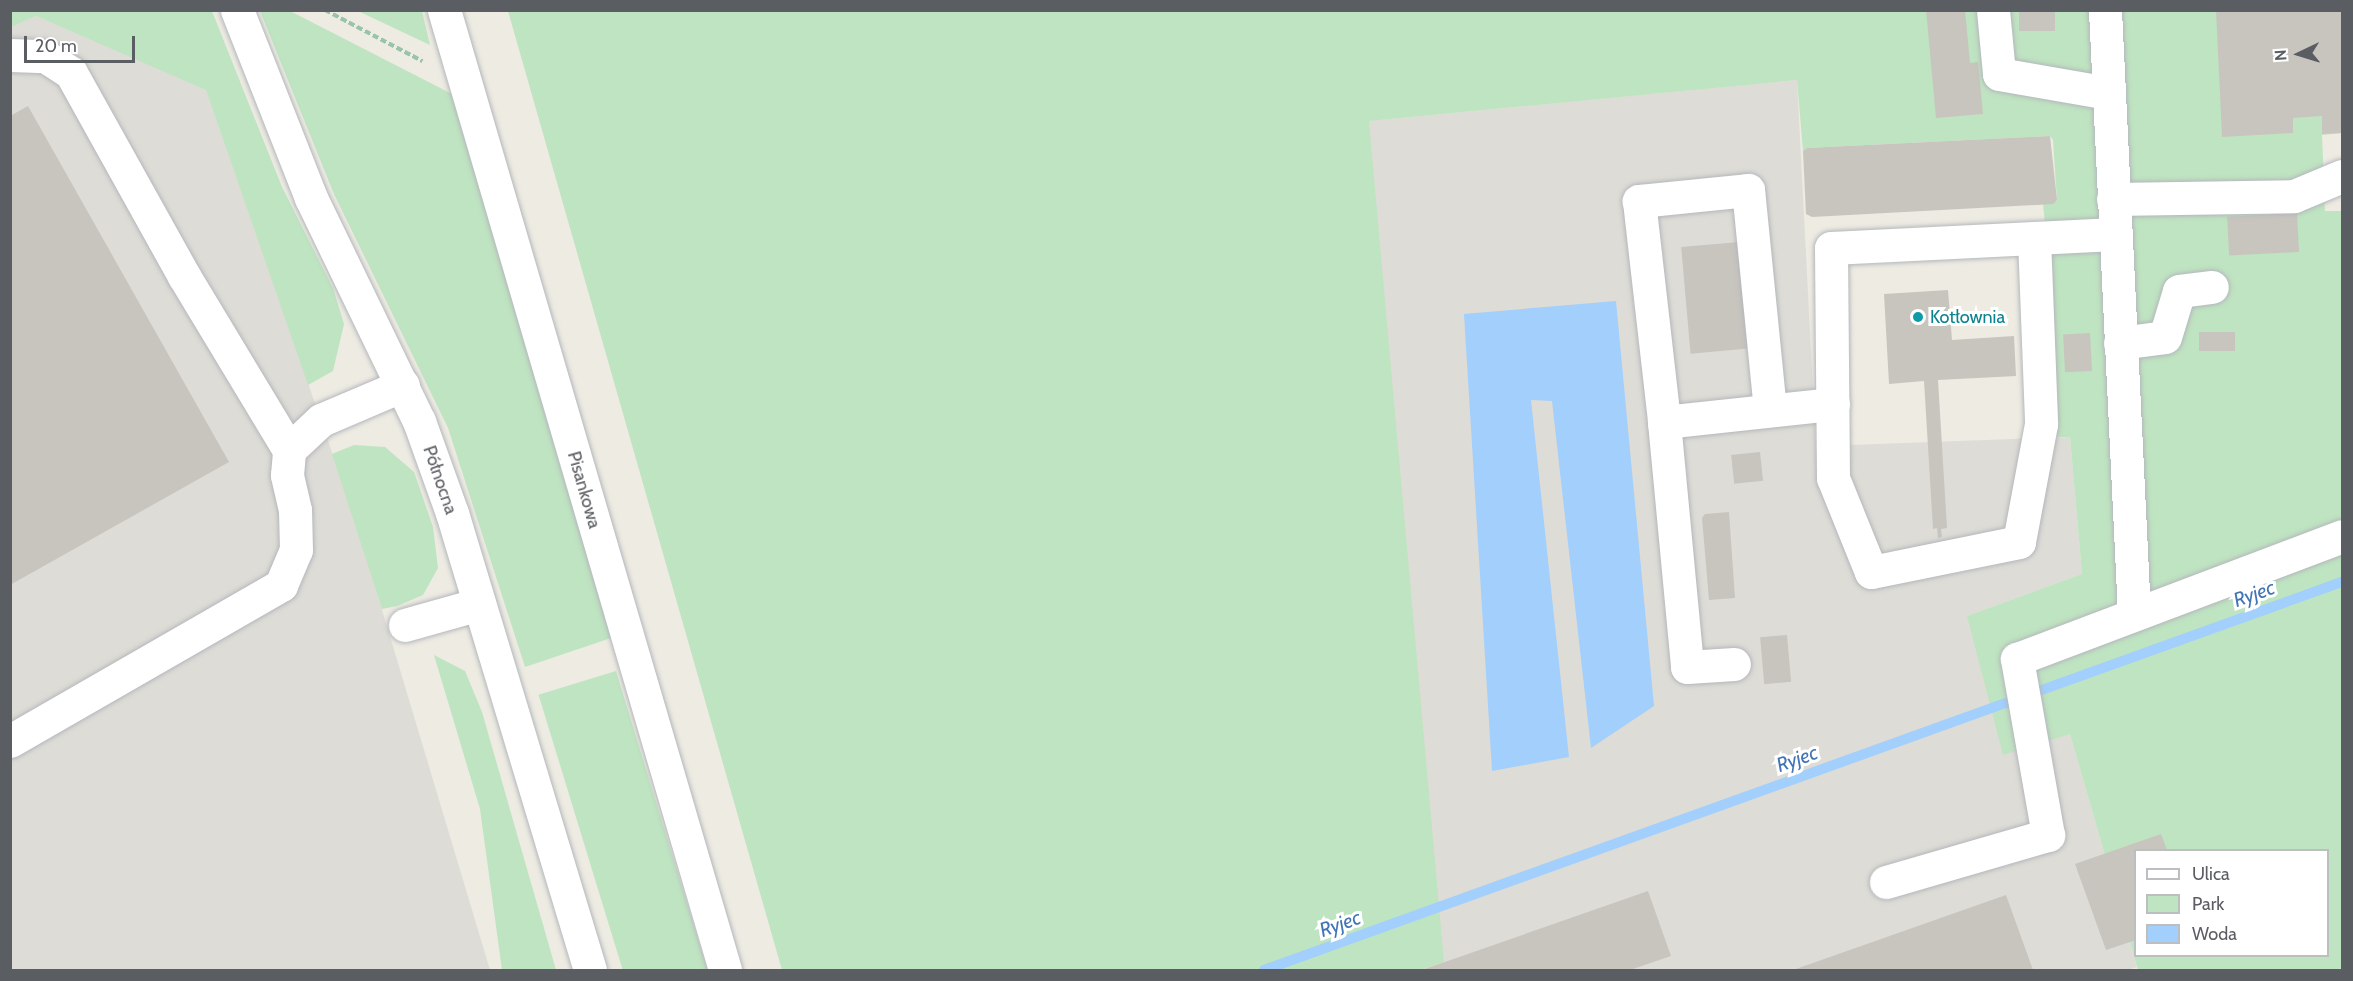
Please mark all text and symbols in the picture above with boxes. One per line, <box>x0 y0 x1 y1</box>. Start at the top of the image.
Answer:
scale bar <box>27 24 138 62</box>
north arrow <box>2269 24 2329 84</box>
text: 20 m <box>35 35 77 57</box>
text: N <box>2271 49 2290 62</box>
place label: Kotłownia <box>1930 306 2005 328</box>
marker: Kotłownia <box>1911 310 1925 324</box>
street label: Północna <box>418 443 462 517</box>
street label: Pisankowa <box>563 449 605 531</box>
water label: Ryjec <box>2230 576 2278 612</box>
water label: Ryjec <box>1773 741 1821 777</box>
legend <box>2134 849 2329 957</box>
text: Ulica <box>2192 863 2230 885</box>
text: Park <box>2192 893 2224 915</box>
water label: Ryjec <box>1316 906 1364 942</box>
text: Woda <box>2192 923 2237 945</box>

